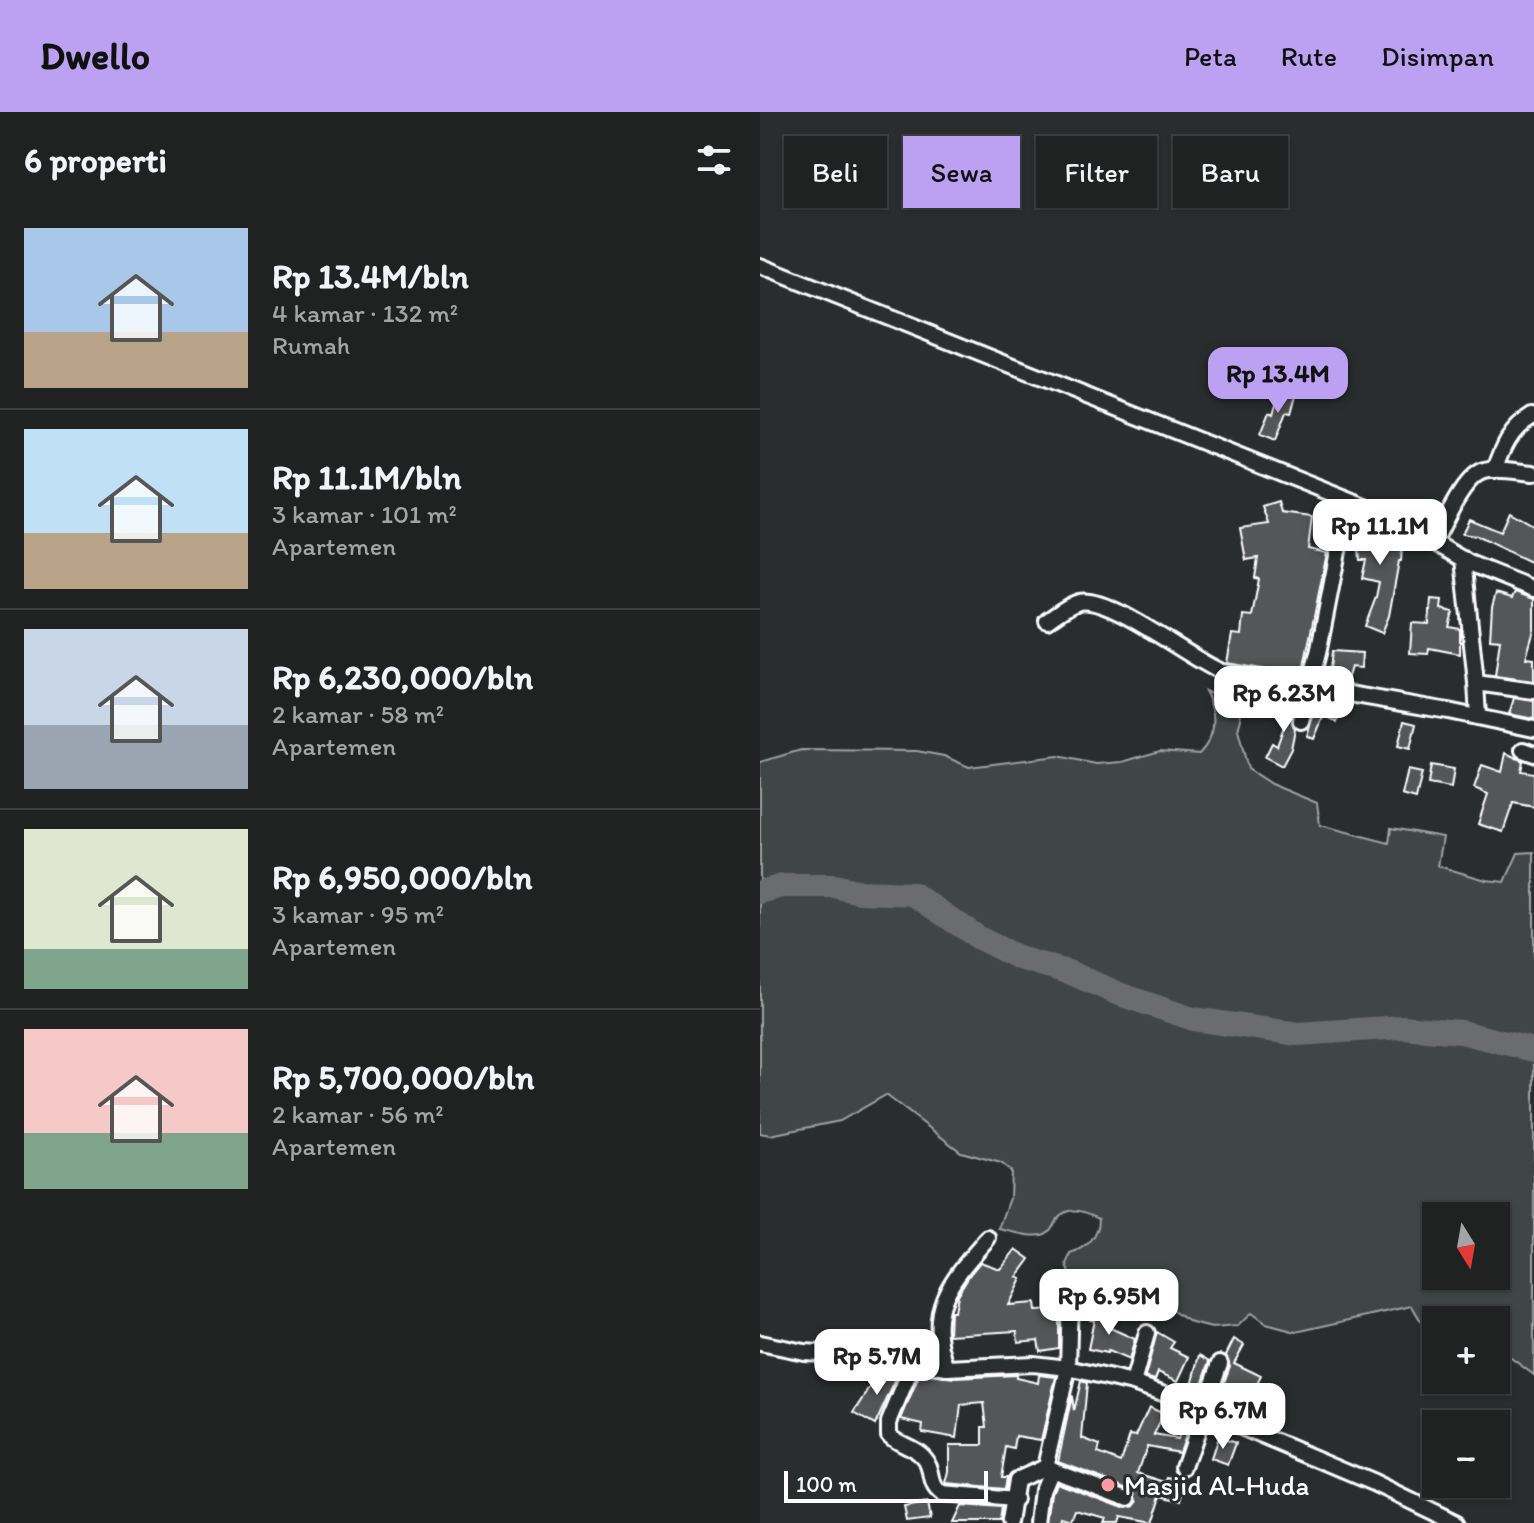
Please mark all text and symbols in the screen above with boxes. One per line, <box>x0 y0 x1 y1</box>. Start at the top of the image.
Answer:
text: Dwello <box>40 33 150 79</box>
text: Peta <box>1184 39 1237 73</box>
text: Rute <box>1281 39 1337 73</box>
text: Disimpan <box>1381 39 1494 73</box>
chip: Beli <box>784 136 887 208</box>
chip: Sewa <box>903 136 1020 208</box>
chip: Filter <box>1036 136 1157 208</box>
chip: Baru <box>1173 136 1288 208</box>
icon: filters <box>692 138 736 182</box>
text: 6 properti <box>24 140 167 181</box>
text: Rp 13.4M/bln <box>272 256 469 297</box>
icon: home <box>88 260 184 356</box>
text: 4 kamar · 132 m² <box>272 297 458 329</box>
text: Rumah <box>272 329 350 361</box>
pin: Rp 13.4M <box>1195 347 1361 415</box>
text: Rp 13.4M <box>1226 357 1330 389</box>
text: Rp 11.1M/bln <box>272 457 461 498</box>
icon: home <box>88 461 184 557</box>
text: 3 kamar · 101 m² <box>272 498 457 530</box>
pin: Rp 11.1M <box>1297 499 1463 567</box>
text: Rp 11.1M <box>1331 509 1429 541</box>
text: Apartemen <box>272 530 396 562</box>
text: Rp 6,230,000/bln <box>272 657 533 698</box>
icon: home <box>88 661 184 757</box>
pin: Rp 6.23M <box>1201 666 1367 734</box>
text: Rp 6.23M <box>1232 676 1336 708</box>
text: 2 kamar · 58 m² <box>272 698 444 730</box>
text: Apartemen <box>272 730 396 762</box>
text: Rp 6,950,000/bln <box>272 857 533 898</box>
icon: home <box>88 861 184 957</box>
text: 3 kamar · 95 m² <box>272 898 444 930</box>
text: Apartemen <box>272 930 396 962</box>
text: Rp 5,700,000/bln <box>272 1057 535 1098</box>
icon: home <box>88 1061 184 1157</box>
text: 2 kamar · 56 m² <box>272 1098 444 1130</box>
text: Apartemen <box>272 1130 396 1162</box>
north arrow <box>1422 1202 1510 1290</box>
map controls <box>1422 1202 1510 1498</box>
pin: Rp 6.95M <box>1026 1269 1192 1337</box>
text: Rp 6.95M <box>1057 1279 1161 1311</box>
button: + <box>1422 1306 1510 1394</box>
pin: Rp 5.7M <box>803 1329 951 1397</box>
text: Rp 5.7M <box>832 1339 922 1371</box>
pin: Rp 6.7M <box>1149 1383 1297 1451</box>
text: Rp 6.7M <box>1178 1393 1268 1425</box>
button: − <box>1422 1410 1510 1498</box>
scale bar <box>784 1467 988 1503</box>
place label: Masjid Al-Huda <box>1124 1468 1310 1502</box>
text: 100 m <box>796 1471 857 1498</box>
marker: Masjid Al-Huda <box>1099 1476 1117 1494</box>

